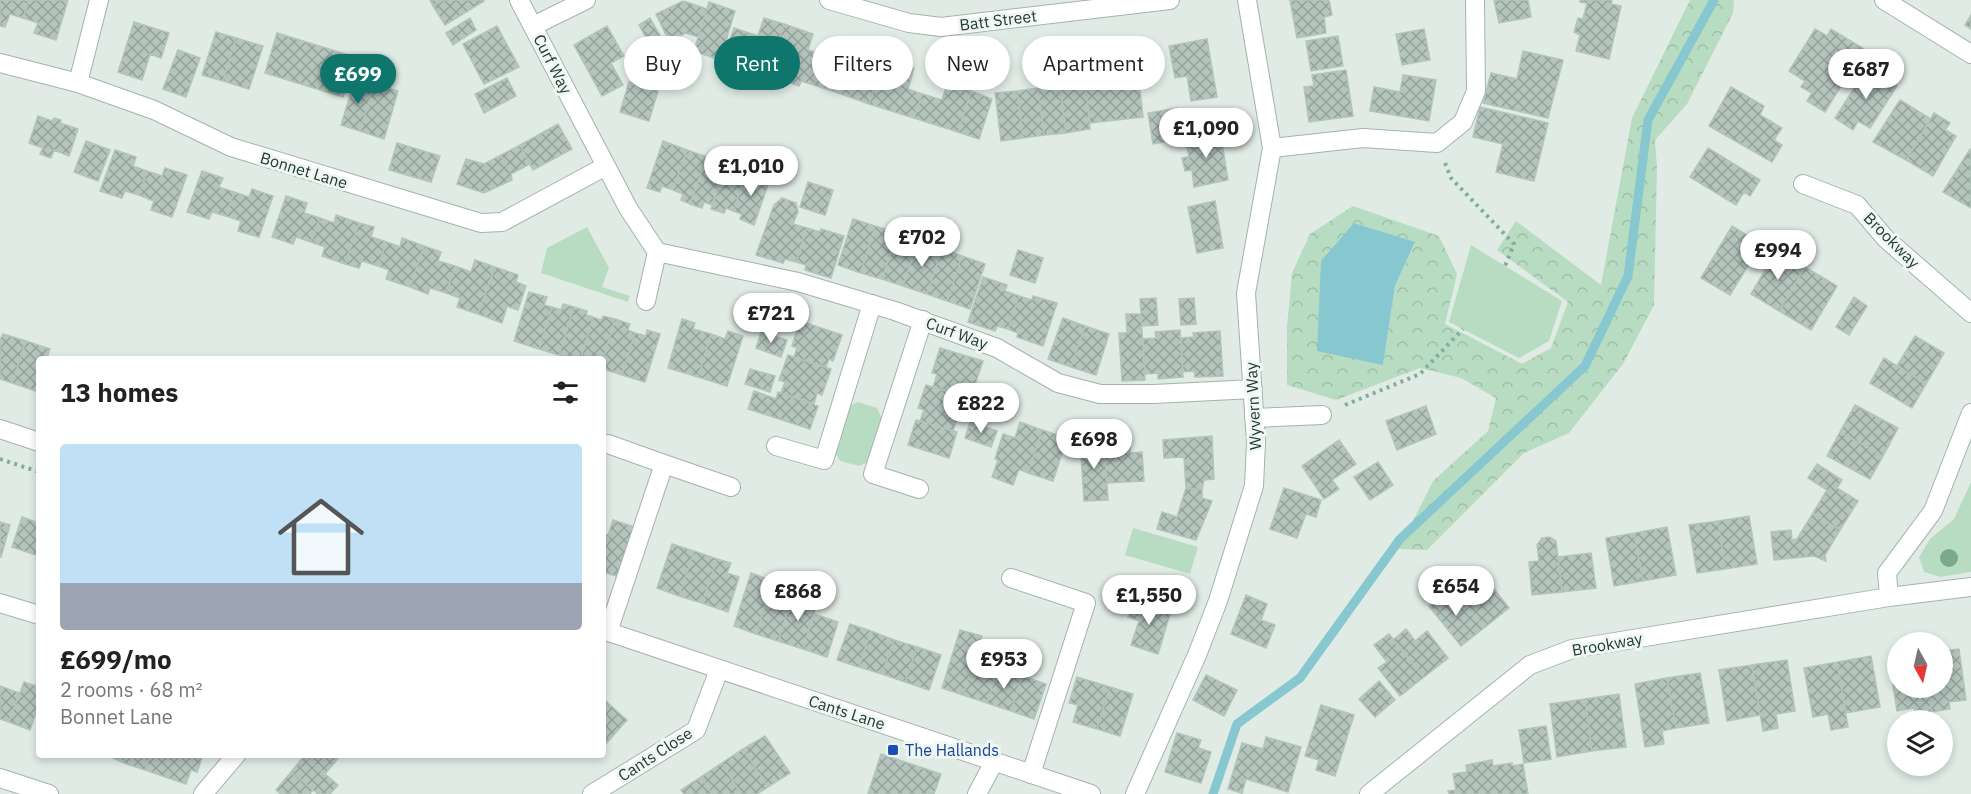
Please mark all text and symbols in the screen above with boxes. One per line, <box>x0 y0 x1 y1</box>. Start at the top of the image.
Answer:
street label: Batt Street <box>958 5 1038 35</box>
street label: Curf Way <box>529 31 577 97</box>
chip: Buy <box>624 36 702 90</box>
chip: Rent <box>714 36 800 90</box>
chip: Filters <box>812 36 913 90</box>
chip: New <box>925 36 1010 90</box>
chip: Apartment <box>1022 36 1165 90</box>
pin: £687 <box>1830 49 1902 100</box>
pin: £699 <box>322 54 394 105</box>
text: £687 <box>1842 55 1890 82</box>
text: £699 <box>334 60 382 87</box>
pin: £1,090 <box>1157 108 1255 159</box>
text: £1,090 <box>1173 114 1239 141</box>
pin: £1,010 <box>702 146 800 197</box>
street label: Bonnet Lane <box>258 147 350 193</box>
text: £1,010 <box>718 152 784 179</box>
street label: Brookway <box>1860 208 1924 272</box>
pin: £702 <box>886 217 958 268</box>
text: £702 <box>898 223 946 250</box>
pin: £994 <box>1742 230 1814 281</box>
text: £994 <box>1754 236 1802 263</box>
pin: £721 <box>735 293 807 344</box>
text: £721 <box>747 299 795 326</box>
street label: Curf Way <box>923 313 991 353</box>
street label: Wyvern Way <box>1241 362 1265 450</box>
text: 13 homes <box>60 375 178 409</box>
icon: filters <box>549 376 582 409</box>
pin: £822 <box>945 383 1017 434</box>
text: £822 <box>957 389 1005 416</box>
pin: £698 <box>1058 419 1130 470</box>
text: £698 <box>1070 425 1118 452</box>
icon: home <box>267 483 375 591</box>
pin: £654 <box>1420 566 1492 617</box>
pin: £868 <box>762 571 834 622</box>
text: £654 <box>1432 572 1480 599</box>
pin: £1,550 <box>1100 575 1198 626</box>
text: £868 <box>774 577 822 604</box>
text: £1,550 <box>1116 581 1182 608</box>
street label: Brookway <box>1570 628 1644 660</box>
north arrow <box>1887 632 1953 698</box>
map controls <box>1887 632 1953 776</box>
pin: £953 <box>968 639 1040 690</box>
text: £699/mo <box>60 642 172 676</box>
text: £953 <box>980 645 1028 672</box>
text: 2 rooms · 68 m² <box>60 676 203 703</box>
street label: Cants Lane <box>806 690 888 734</box>
text: Bonnet Lane <box>60 703 173 730</box>
button: layers <box>1887 710 1953 776</box>
street label: Cants Close <box>614 722 696 785</box>
place label: The Hallands <box>905 740 999 760</box>
marker: The Hallands <box>886 743 900 757</box>

